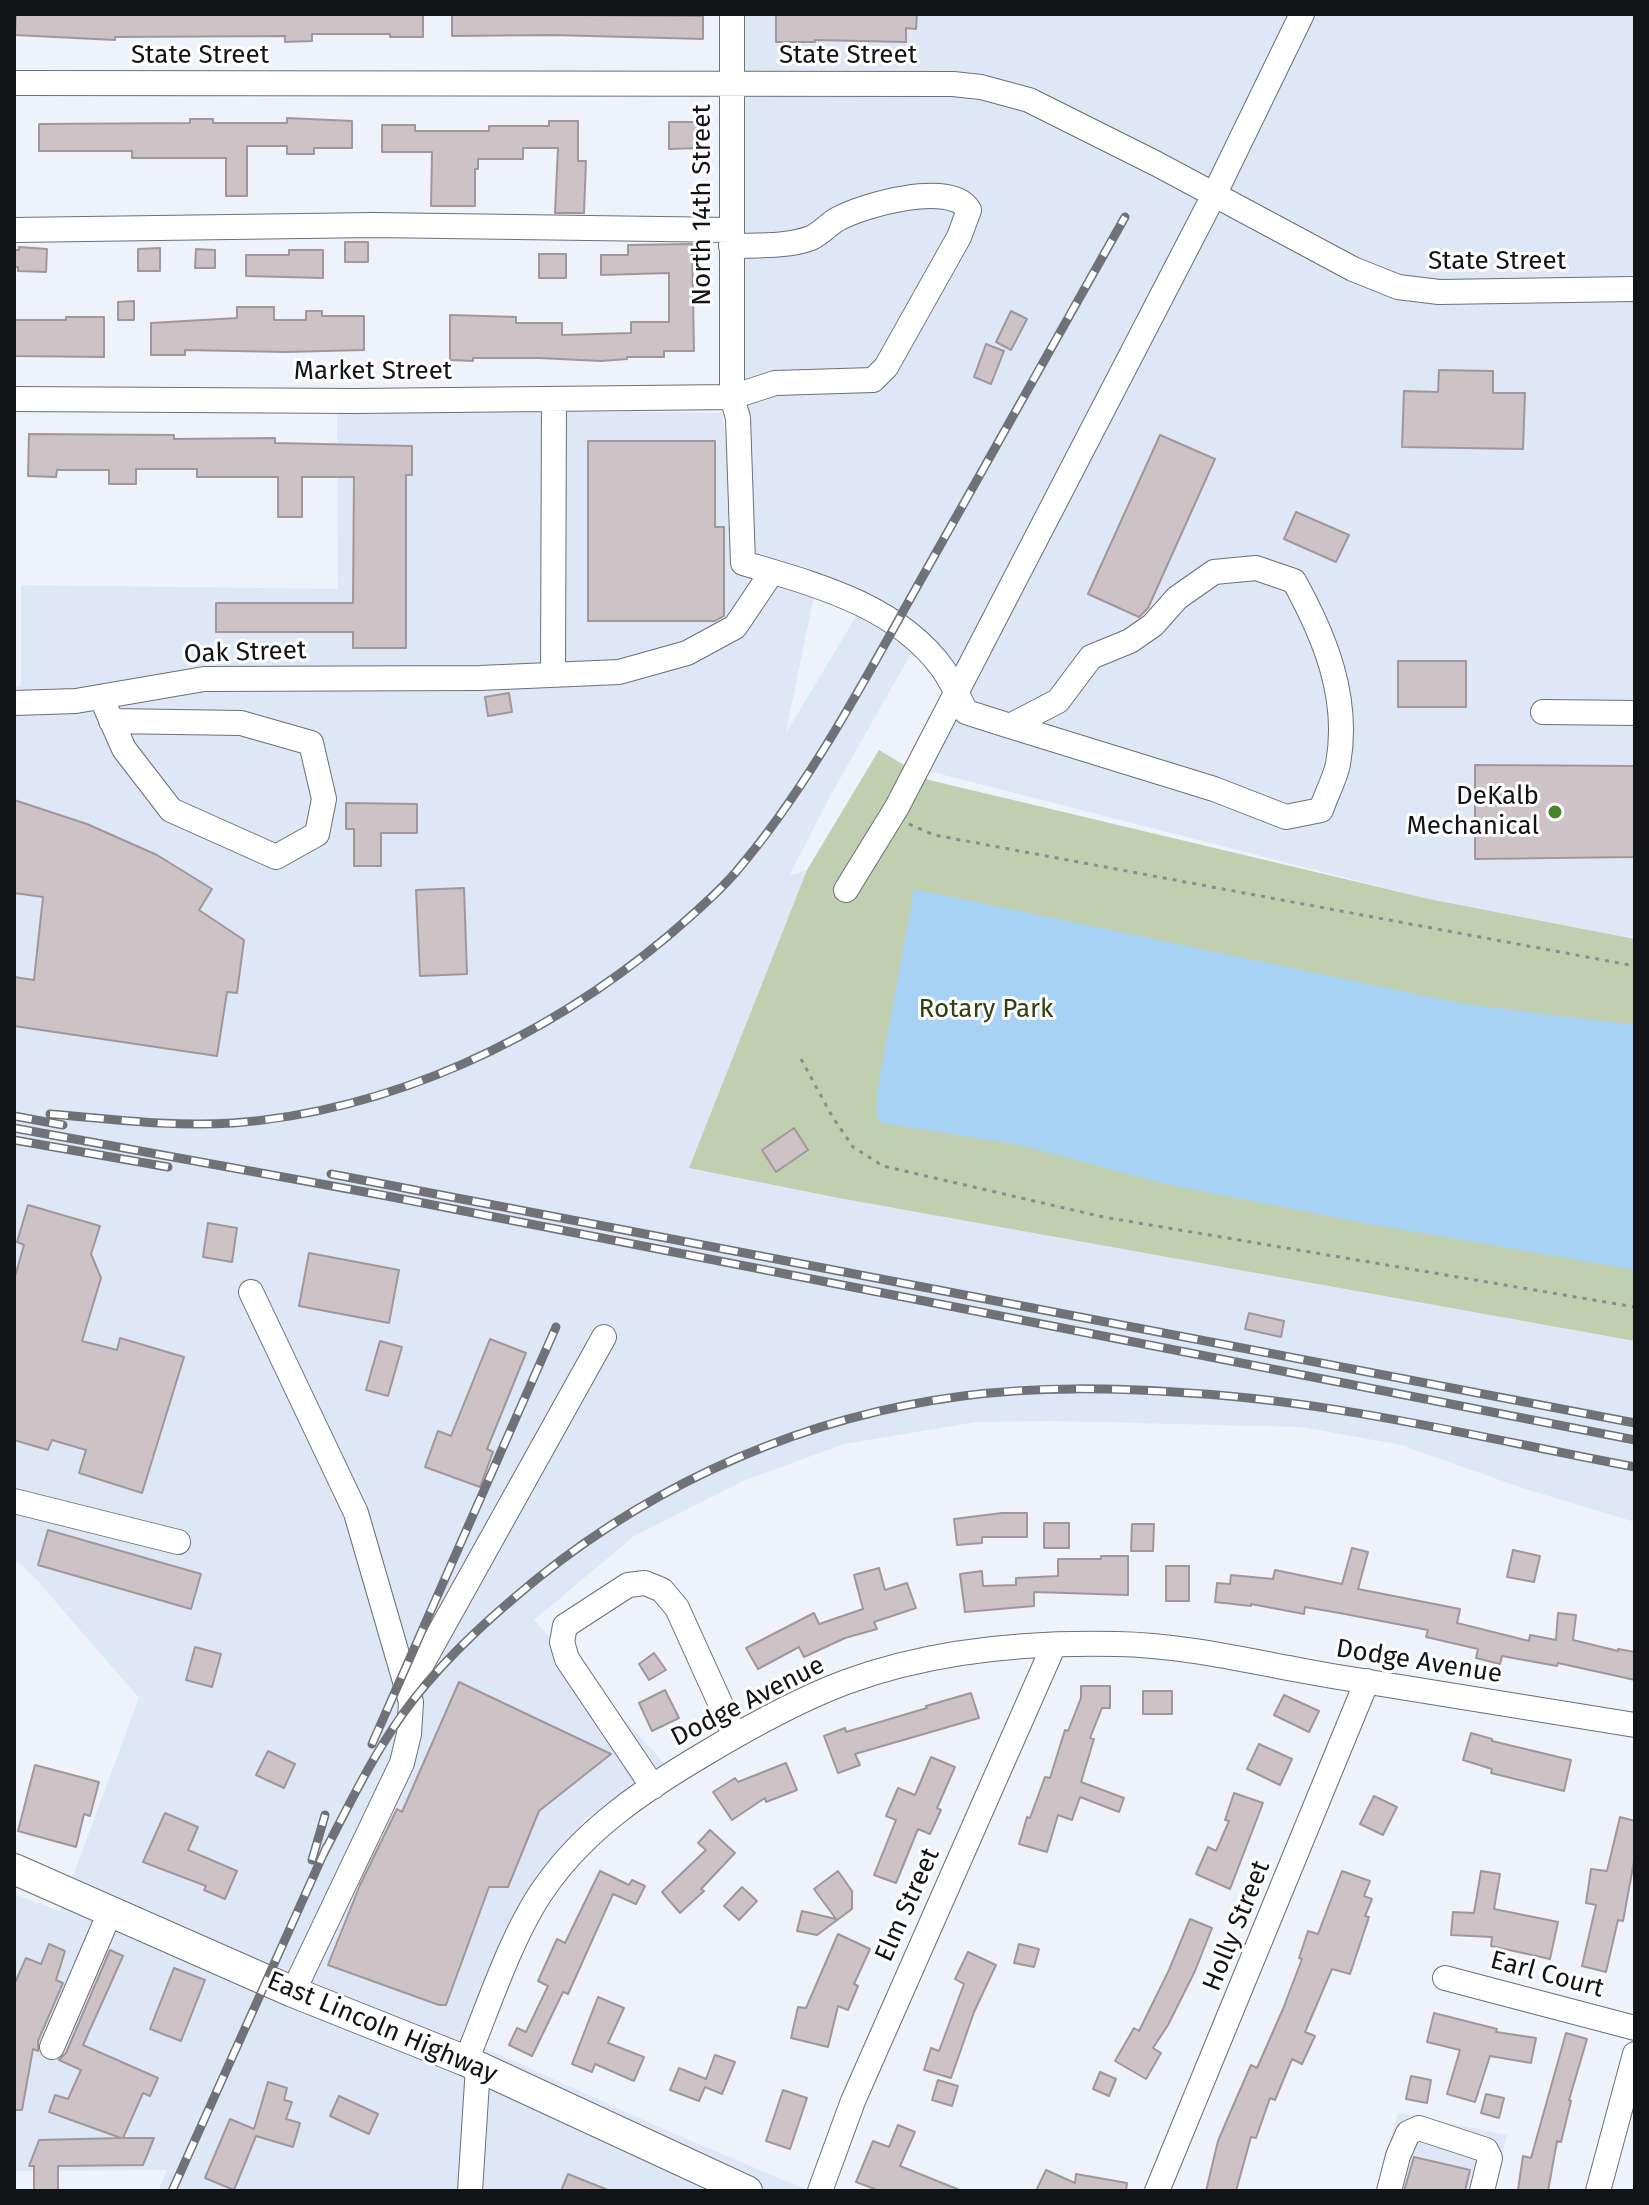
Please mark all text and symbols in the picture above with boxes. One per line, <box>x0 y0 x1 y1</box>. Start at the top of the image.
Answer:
street label: State Street <box>131 40 269 72</box>
street label: State Street <box>779 40 917 72</box>
street label: North 14th Street <box>687 104 719 306</box>
street label: State Street <box>1428 246 1566 278</box>
street label: Market Street <box>294 356 452 388</box>
street label: Oak Street <box>183 635 307 671</box>
place label: DeKalb Mechanical <box>1407 781 1539 842</box>
marker: DeKalb Mechanical <box>1546 803 1564 821</box>
park label: Rotary Park <box>919 994 1053 1026</box>
street label: Dodge Avenue <box>1334 1633 1504 1691</box>
street label: Dodge Avenue <box>666 1650 830 1754</box>
street label: Elm Street <box>869 1843 947 1967</box>
street label: Holly Street <box>1197 1856 1277 1996</box>
street label: Earl Court <box>1487 1945 1607 2005</box>
street label: East Lincoln Highway <box>262 1965 502 2091</box>

